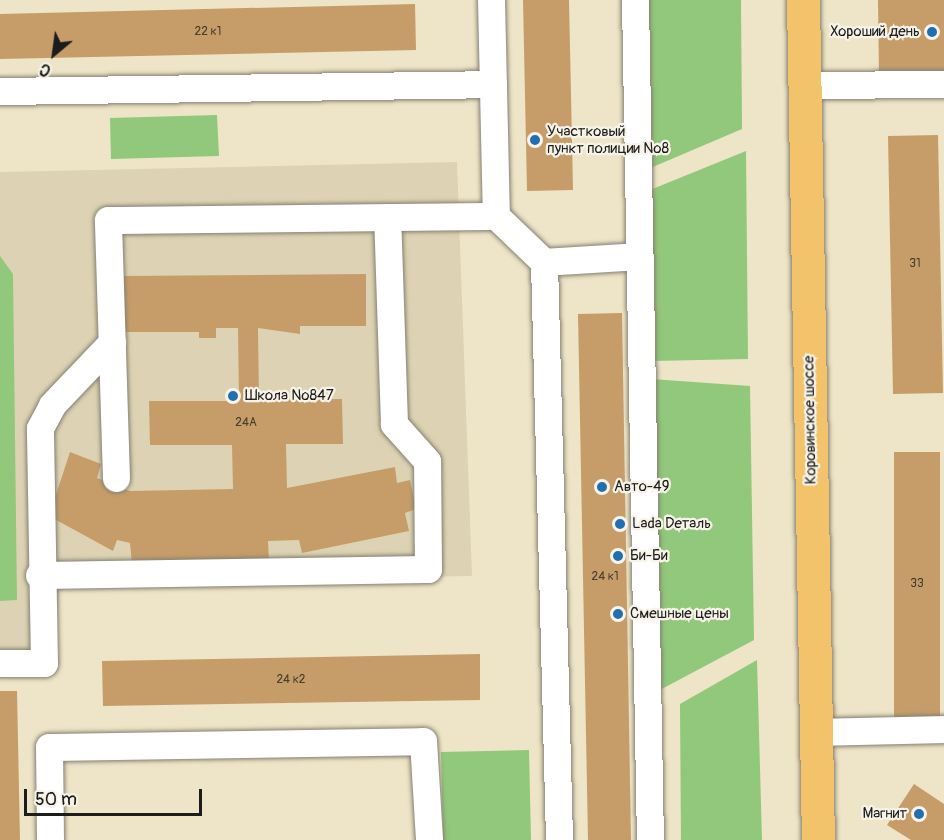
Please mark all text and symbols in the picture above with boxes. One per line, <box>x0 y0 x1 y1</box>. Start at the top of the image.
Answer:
place label: Хороший день <box>830 23 920 41</box>
north arrow <box>24 24 84 84</box>
house number: 22 к1 <box>195 25 221 39</box>
marker: Хороший день <box>925 25 939 39</box>
text: С <box>36 59 54 81</box>
place label: Участковый пункт полиции №8 <box>547 122 669 157</box>
marker: Участковый пункт полиции №8 <box>528 133 542 147</box>
house number: 31 <box>909 257 921 271</box>
street label: Коровинское шоссе <box>800 355 820 485</box>
place label: Школа №847 <box>245 387 334 405</box>
marker: Школа №847 <box>226 389 240 403</box>
house number: 24А <box>235 416 257 430</box>
place label: Авто-49 <box>614 478 669 496</box>
marker: Авто-49 <box>595 480 609 494</box>
place label: Lada Dеталь <box>632 515 711 533</box>
marker: Lada Dеталь <box>613 517 627 531</box>
place label: Би-Би <box>630 547 668 565</box>
marker: Би-Би <box>611 549 625 563</box>
house number: 24 к1 <box>591 570 619 584</box>
house number: 33 <box>910 577 924 591</box>
place label: Смешные цены <box>630 605 729 623</box>
marker: Смешные цены <box>611 607 625 621</box>
house number: 24 к2 <box>276 673 306 687</box>
scale bar <box>27 777 206 815</box>
text: 50 m <box>35 788 77 811</box>
place label: Магнит <box>862 805 907 823</box>
marker: Магнит <box>912 807 926 821</box>

